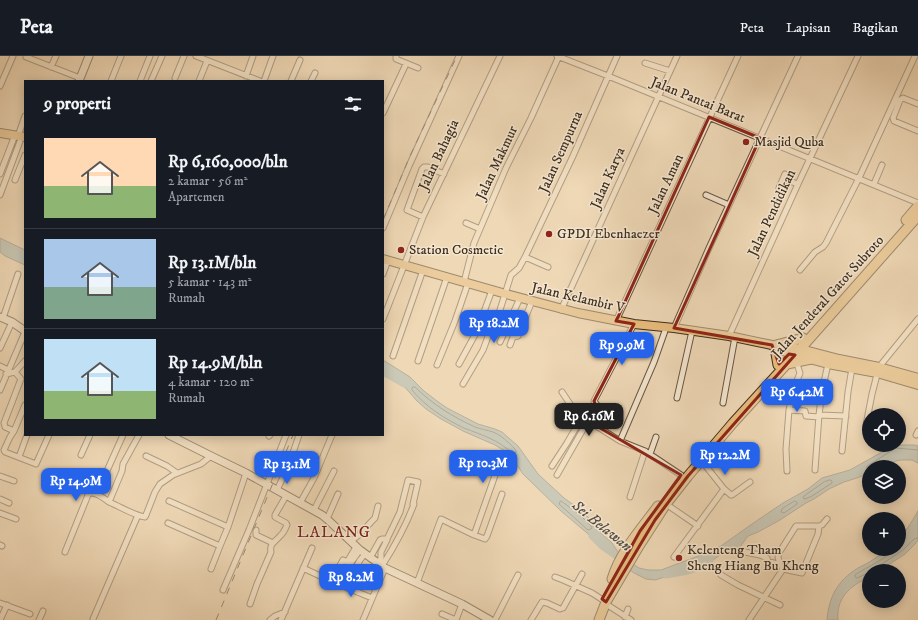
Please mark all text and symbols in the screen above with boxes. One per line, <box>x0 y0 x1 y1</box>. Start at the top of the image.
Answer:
text: Peta <box>20 16 53 39</box>
text: Peta <box>740 19 764 37</box>
text: Lapisan <box>786 19 831 37</box>
text: Bagikan <box>853 19 898 37</box>
street label: Jalan Pantai Barat <box>646 72 748 127</box>
text: 9 properti <box>44 93 111 115</box>
icon: filters <box>342 93 364 115</box>
street label: Jalan Sempurna <box>534 108 587 198</box>
street label: Jalan Bahagia <box>414 117 463 195</box>
street label: Jalan Makmur <box>471 122 522 205</box>
place label: Masjid Quba <box>754 133 824 151</box>
marker: Masjid Quba <box>741 137 751 147</box>
street label: Jalan Karya <box>586 144 630 213</box>
street label: Jalan Aman <box>643 150 688 219</box>
text: Rp 6,160,000/bln <box>168 151 288 173</box>
icon: home <box>76 154 124 202</box>
street label: Jalan Pendidikan <box>743 166 800 261</box>
text: 2 kamar · 56 m² <box>168 173 248 189</box>
text: Apartemen <box>168 189 225 205</box>
place label: GPDI Ebenhaezer <box>557 225 660 243</box>
marker: GPDI Ebenhaezer <box>544 229 554 239</box>
street label: Jalan Jenderal Gatot Subroto <box>767 232 888 364</box>
place label: Station Cosmetic <box>409 241 503 259</box>
marker: Station Cosmetic <box>396 245 406 255</box>
text: Rp 13.1M/bln <box>168 252 256 274</box>
icon: home <box>76 255 124 303</box>
text: 5 kamar · 143 m² <box>168 274 252 290</box>
street label: Jalan Kelambir V <box>528 278 627 318</box>
text: Rumah <box>168 290 205 306</box>
pin: Rp 18.2M <box>453 310 535 344</box>
text: Rp 18.2M <box>469 315 519 331</box>
pin: Rp 9.9M <box>585 332 659 366</box>
text: Rp 9.9M <box>599 337 645 353</box>
text: Rp 14.9M/bln <box>168 352 262 374</box>
icon: home <box>76 355 124 403</box>
text: 4 kamar · 120 m² <box>168 374 254 390</box>
pin: Rp 6.42M <box>756 379 838 413</box>
text: Rp 6.42M <box>770 384 824 400</box>
text: Rumah <box>168 390 205 406</box>
pin: Rp 6.16M <box>548 403 630 437</box>
text: Rp 6.16M <box>563 408 615 424</box>
map controls <box>862 408 906 608</box>
button: locate <box>862 408 906 452</box>
pin: Rp 12.2M <box>684 442 766 476</box>
text: Rp 12.2M <box>700 447 750 463</box>
pin: Rp 10.3M <box>442 450 524 484</box>
pin: Rp 13.1M <box>246 451 328 485</box>
text: Rp 10.3M <box>458 455 508 471</box>
text: Rp 13.1M <box>263 456 311 472</box>
button: layers <box>862 460 906 504</box>
pin: Rp 14.9M <box>35 468 117 502</box>
text: Rp 14.9M <box>50 473 102 489</box>
water label: Sei Belawan <box>567 495 636 556</box>
button: + <box>862 512 906 556</box>
district label: LALANG <box>297 522 371 542</box>
place label: Kelenteng Tham Sheng Hiang Bu Kheng <box>687 541 819 575</box>
marker: Kelenteng Tham Sheng Hiang Bu Kheng <box>674 553 684 563</box>
pin: Rp 8.2M <box>314 564 388 598</box>
button: − <box>862 564 906 608</box>
text: Rp 8.2M <box>328 569 374 585</box>

